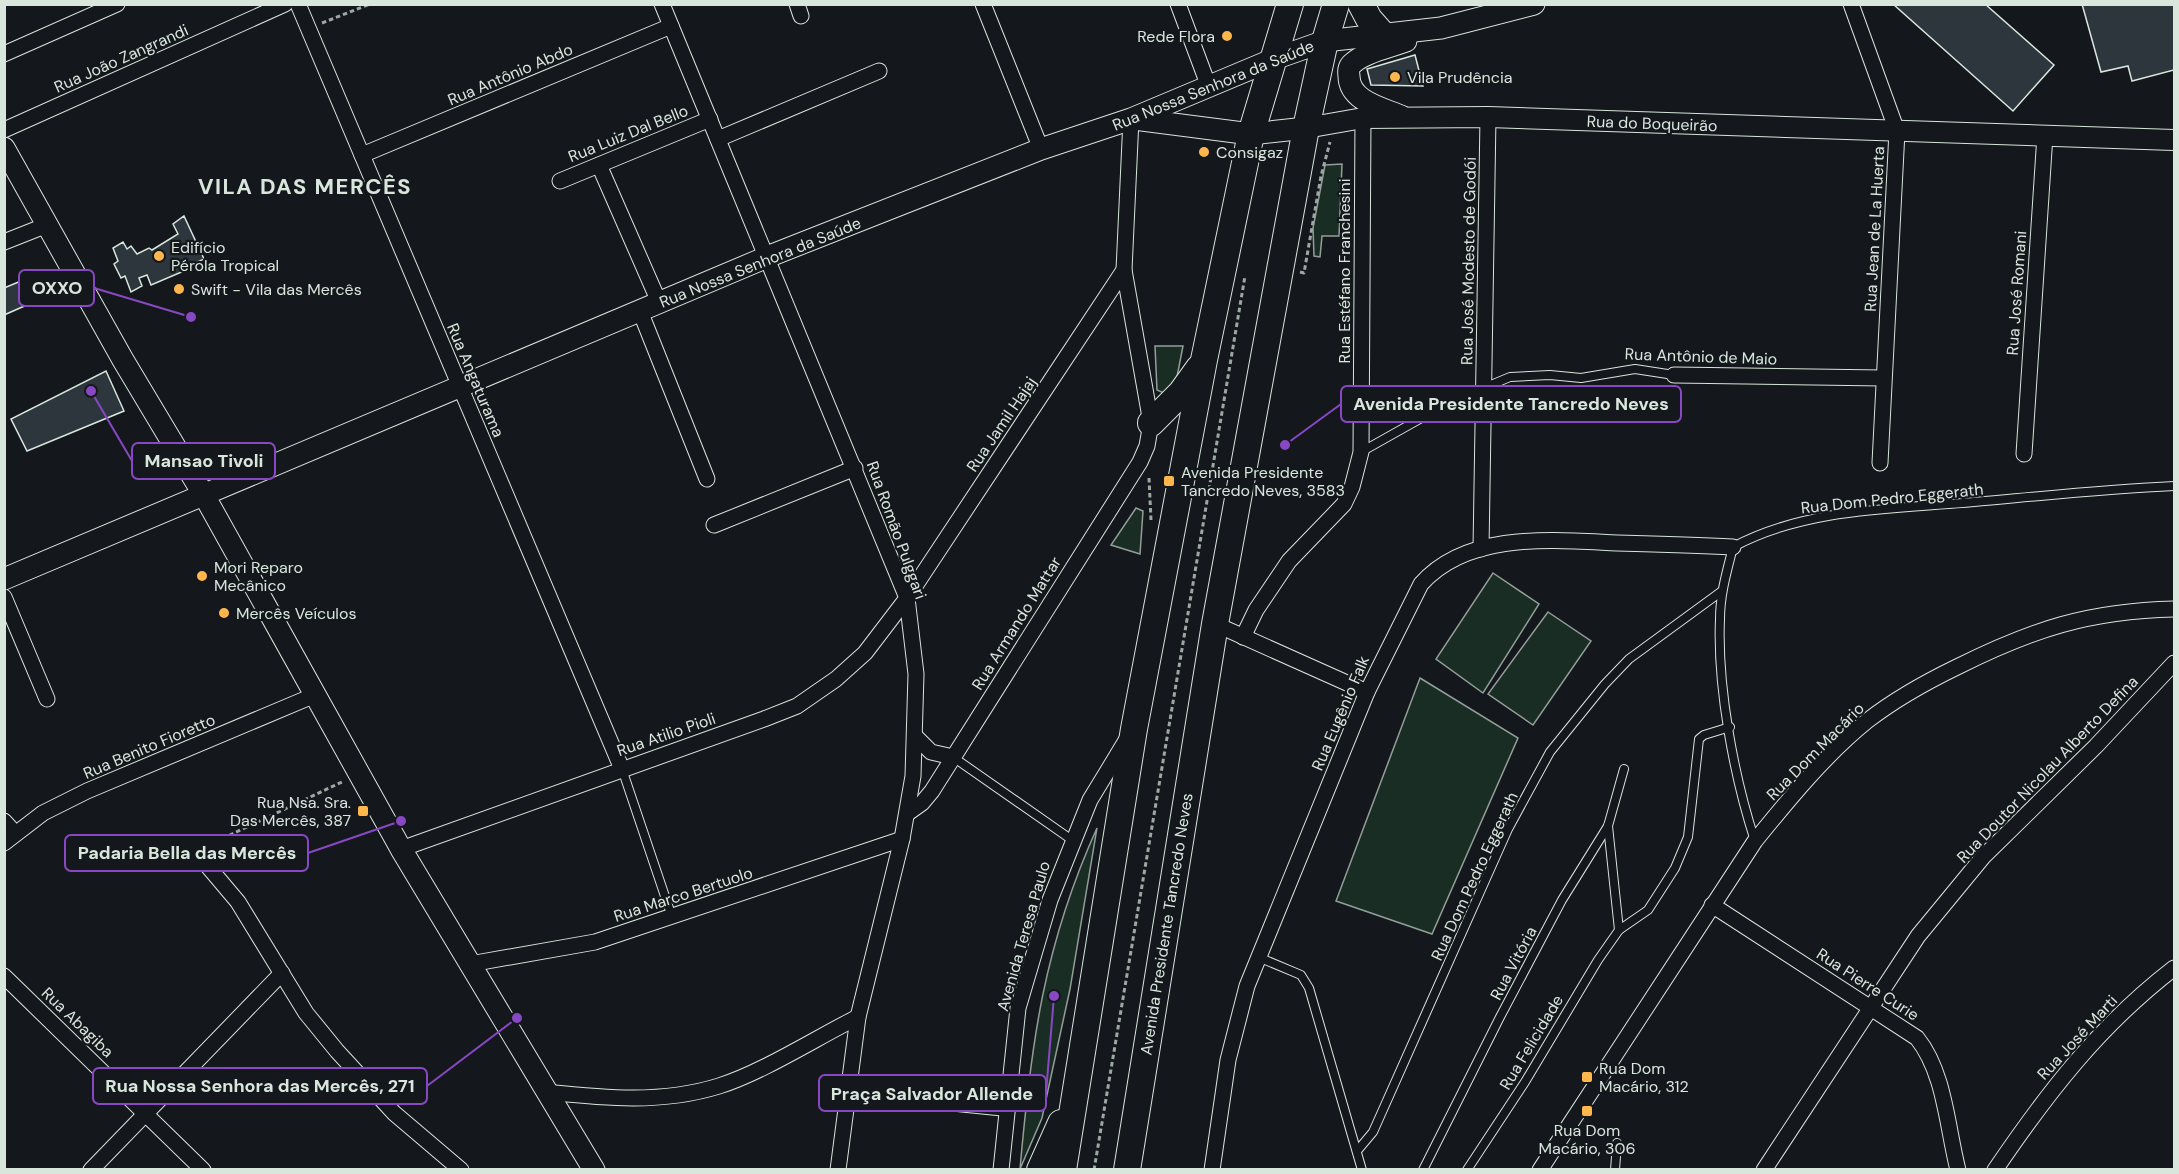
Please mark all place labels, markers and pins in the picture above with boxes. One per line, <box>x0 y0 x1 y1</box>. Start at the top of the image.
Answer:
place label: Rede Flora <box>1137 26 1215 47</box>
marker: Rede Flora <box>1220 29 1234 43</box>
place label: Vila Prudência <box>1407 67 1512 88</box>
marker: Vila Prudência <box>1388 70 1402 84</box>
place label: Consigaz <box>1216 142 1283 163</box>
marker: Consigaz <box>1197 145 1211 159</box>
place label: Edifício Pérola Tropical <box>171 237 279 276</box>
marker: Edifício Pérola Tropical <box>152 249 166 263</box>
callout: OXXO <box>19 270 94 306</box>
place label: Swift - Vila das Mercês <box>191 279 362 300</box>
marker: Swift - Vila das Mercês <box>172 282 186 296</box>
callout: Avenida Presidente Tancredo Neves <box>1341 386 1681 422</box>
callout: Mansao Tivoli <box>132 443 275 479</box>
place label: Avenida Presidente Tancredo Neves, 3583 <box>1181 462 1345 501</box>
marker: Avenida Presidente Tancredo Neves, 3583 <box>1162 474 1176 488</box>
place label: Mori Reparo Mecânico <box>214 557 303 596</box>
marker: Mori Reparo Mecânico <box>195 569 209 583</box>
place label: Mercês Veículos <box>236 603 356 624</box>
marker: Mercês Veículos <box>217 606 231 620</box>
place label: Rua Nsa. Sra. Das Mercês, 387 <box>230 792 351 831</box>
marker: Rua Nsa. Sra. Das Mercês, 387 <box>356 804 370 818</box>
callout: Padaria Bella das Mercês <box>65 835 308 871</box>
place label: Rua Dom Macário, 312 <box>1599 1058 1689 1097</box>
callout: Rua Nossa Senhora das Mercês, 271 <box>93 1068 427 1104</box>
marker: Rua Dom Macário, 312 <box>1580 1070 1594 1084</box>
callout: Praça Salvador Allende <box>819 1075 1046 1111</box>
marker: Rua Dom Macário, 306 <box>1580 1104 1594 1118</box>
place label: Rua Dom Macário, 306 <box>1539 1120 1635 1159</box>

